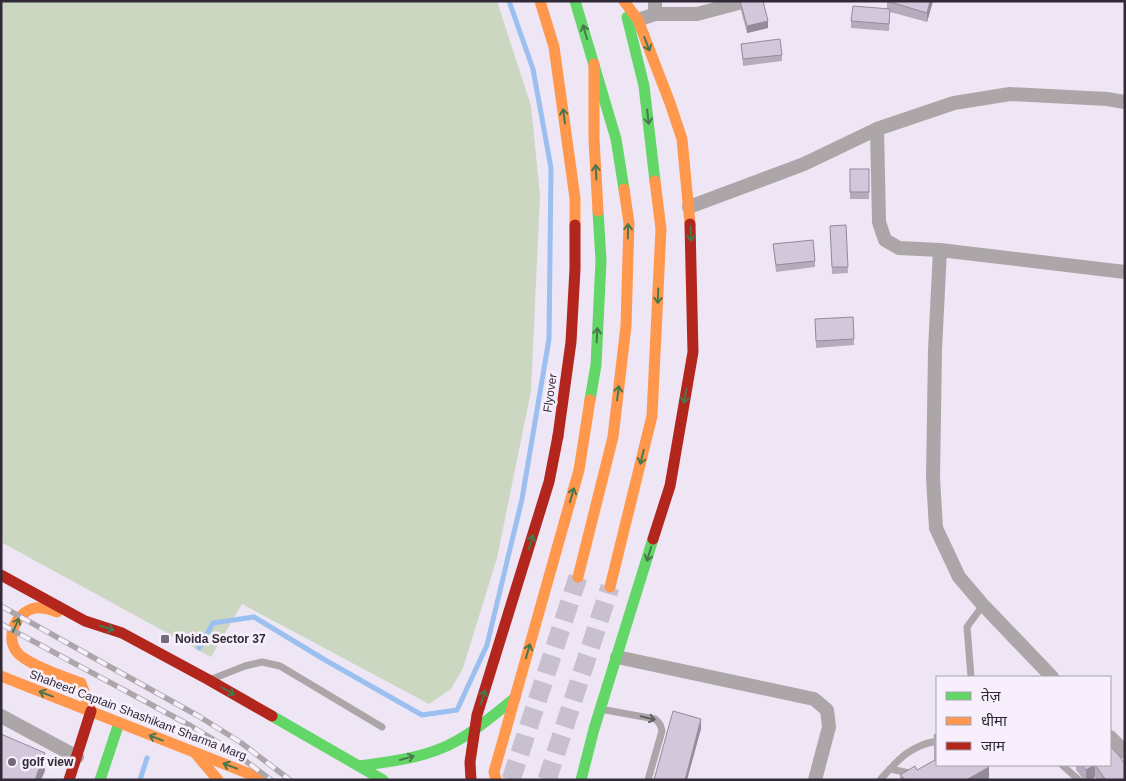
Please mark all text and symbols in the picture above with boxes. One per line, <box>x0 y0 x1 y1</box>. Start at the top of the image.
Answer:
one-way arrow <box>579 25 589 41</box>
one-way arrow <box>644 36 653 51</box>
one-way arrow <box>558 109 568 125</box>
one-way arrow <box>643 109 653 125</box>
one-way arrow <box>591 165 601 181</box>
one-way arrow <box>624 223 633 239</box>
one-way arrow <box>686 226 695 242</box>
one-way arrow <box>653 288 663 304</box>
one-way arrow <box>593 327 602 343</box>
street label: Flyover <box>540 373 560 413</box>
one-way arrow <box>613 385 623 401</box>
one-way arrow <box>680 388 690 404</box>
one-way arrow <box>637 449 646 465</box>
one-way arrow <box>568 487 577 503</box>
one-way arrow <box>526 535 536 551</box>
one-way arrow <box>643 546 653 562</box>
one-way arrow <box>11 617 21 632</box>
one-way arrow <box>99 624 115 633</box>
place label: Noida Sector 37 <box>175 632 266 646</box>
marker: Noida Sector 37 <box>159 633 171 645</box>
one-way arrow <box>524 644 533 660</box>
street label: Shaheed Captain Shashikant Sharma Marg <box>27 667 249 763</box>
legend <box>936 676 1111 766</box>
one-way arrow <box>221 686 235 696</box>
text: तेज़ <box>981 687 1002 704</box>
one-way arrow <box>39 689 54 698</box>
one-way arrow <box>478 690 488 706</box>
text: धीमा <box>981 712 1008 729</box>
one-way arrow <box>639 714 655 724</box>
one-way arrow <box>149 733 165 742</box>
text: जाम <box>981 737 1006 754</box>
one-way arrow <box>399 753 415 762</box>
place label: golf view <box>22 755 74 769</box>
marker: golf view <box>6 756 18 768</box>
one-way arrow <box>222 761 238 770</box>

